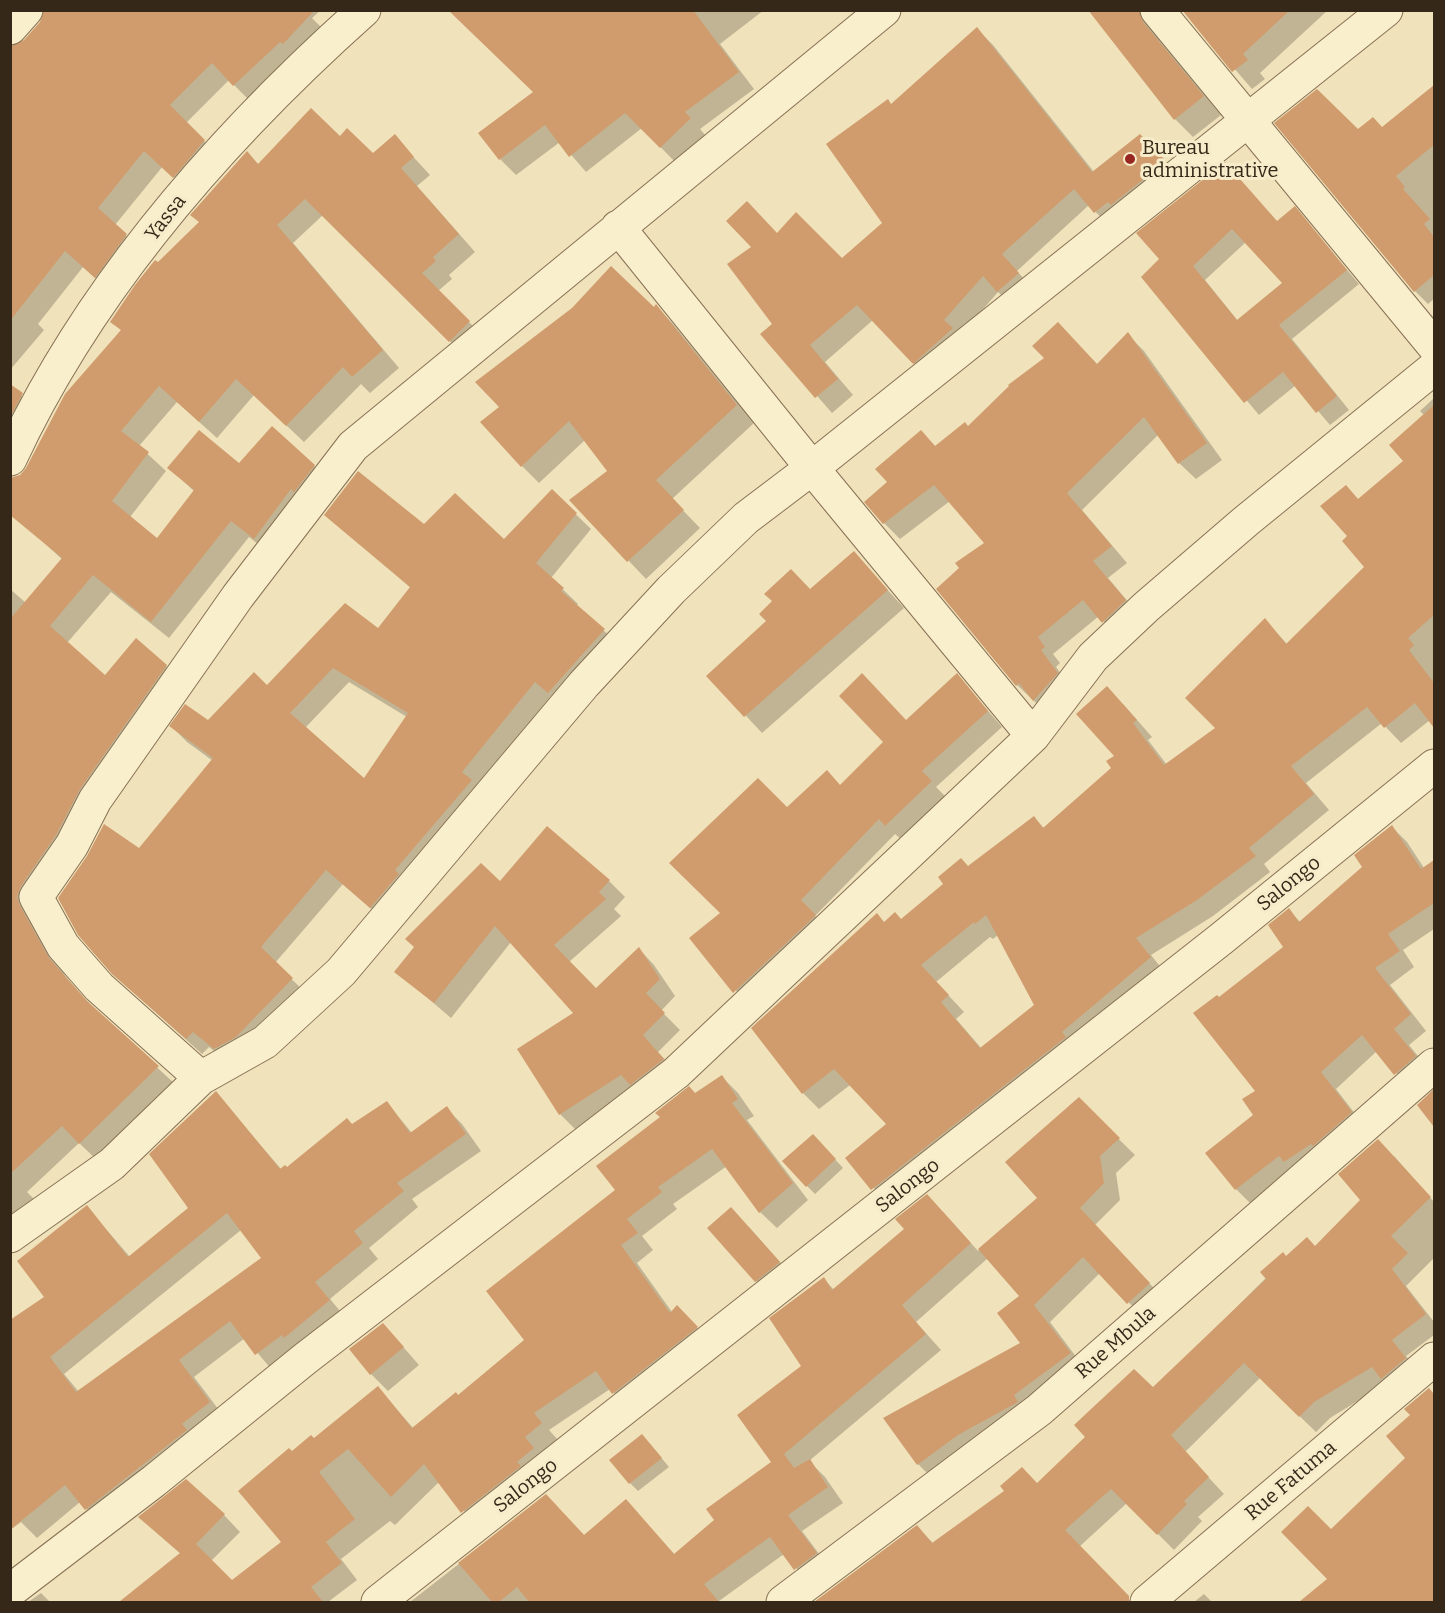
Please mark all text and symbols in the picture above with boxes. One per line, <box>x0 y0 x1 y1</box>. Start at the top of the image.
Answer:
place label: Bureau administrative <box>1142 136 1278 183</box>
marker: Bureau administrative <box>1123 152 1137 166</box>
street label: Yassa <box>141 190 191 246</box>
street label: Salongo <box>1252 851 1326 917</box>
street label: Salongo <box>871 1154 945 1218</box>
street label: Rue Mbula <box>1071 1302 1161 1384</box>
street label: Rue Fatuma <box>1241 1436 1341 1526</box>
street label: Salongo <box>489 1454 563 1518</box>

